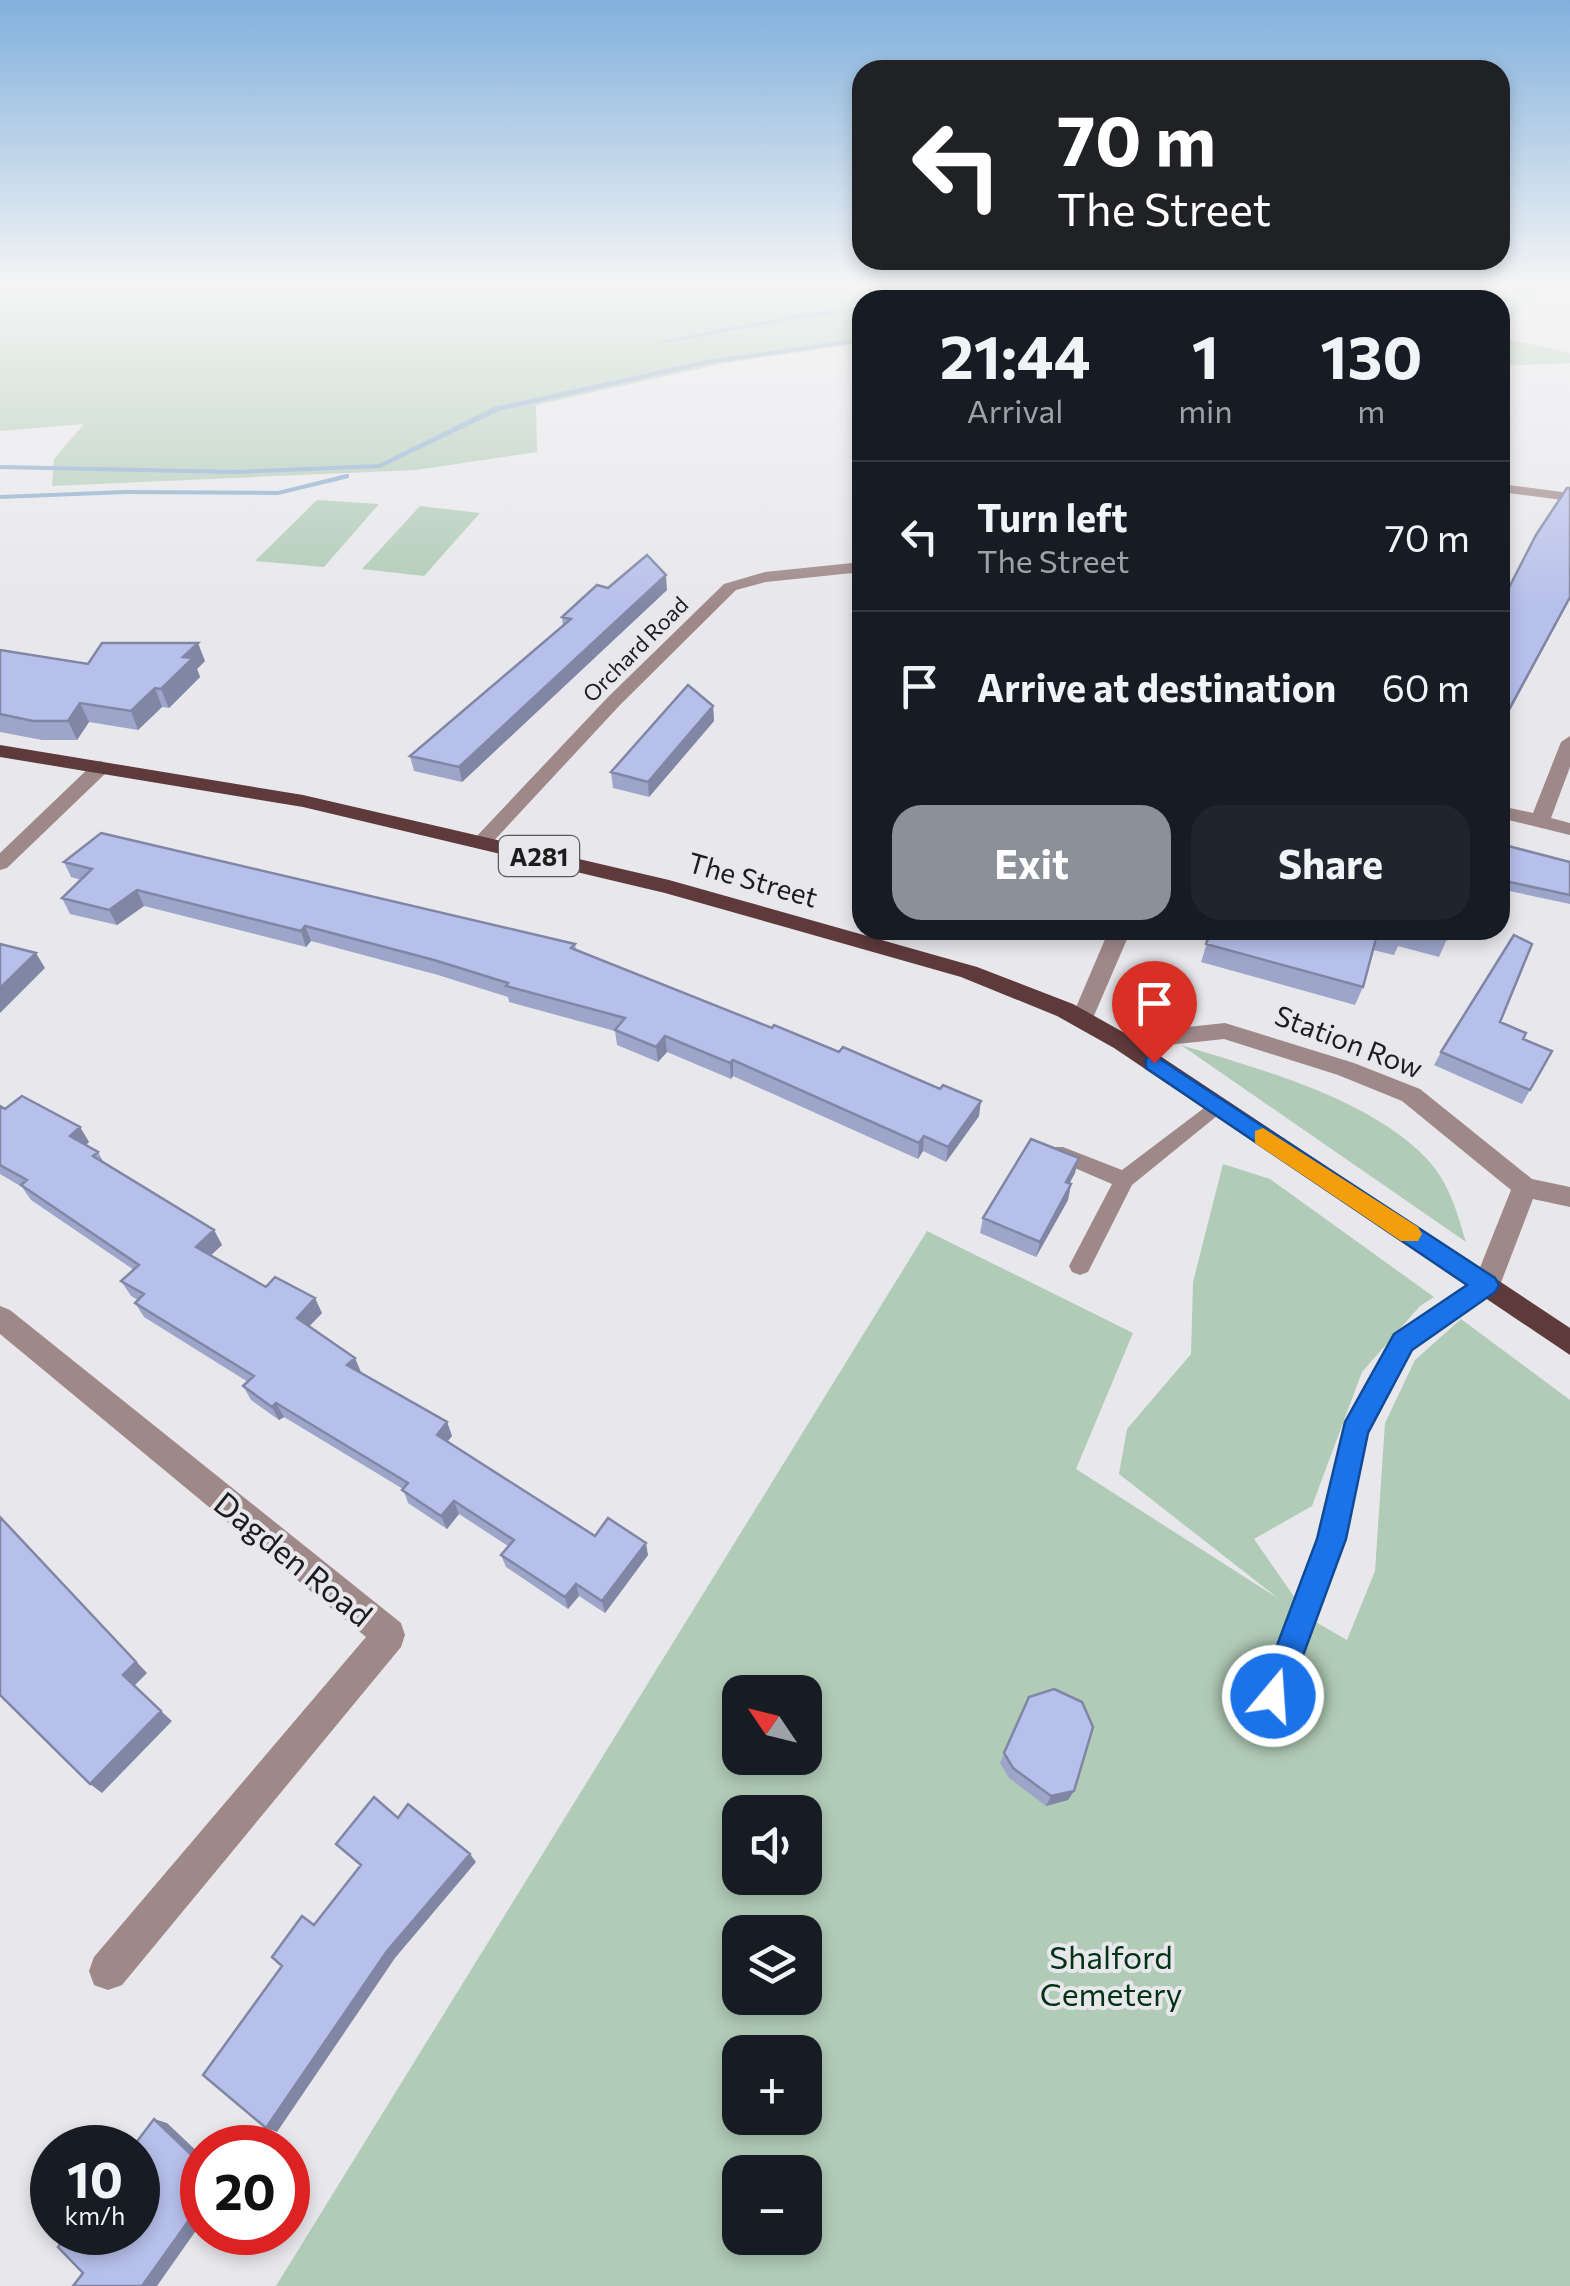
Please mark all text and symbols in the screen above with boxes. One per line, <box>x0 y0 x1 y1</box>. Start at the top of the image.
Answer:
text: 70 m <box>1057 95 1216 180</box>
icon: left <box>892 100 1022 230</box>
text: The Street <box>1057 180 1271 235</box>
text: 21:44 <box>940 318 1090 391</box>
text: 1 <box>1192 318 1219 391</box>
text: 130 <box>1320 318 1422 391</box>
text: Arrival <box>967 390 1064 430</box>
text: min <box>1178 390 1233 430</box>
text: m <box>1357 390 1385 430</box>
text: Turn left <box>977 493 1128 540</box>
icon: left <box>892 509 947 564</box>
text: 70 m <box>1385 513 1470 560</box>
text: The Street <box>977 540 1129 580</box>
street label: Orchard Road <box>577 591 693 707</box>
icon: arrive <box>892 659 947 714</box>
text: Arrive at destination <box>977 663 1336 710</box>
text: 60 m <box>1382 663 1470 710</box>
button: Exit <box>892 805 1171 920</box>
button: Share <box>1191 805 1470 920</box>
road number: A281 <box>499 836 579 876</box>
street label: The Street <box>684 844 822 914</box>
pin <box>1112 961 1197 1064</box>
icon: arrive <box>1127 976 1182 1031</box>
street label: Station Row <box>1270 997 1428 1085</box>
street label: Dagden Road <box>207 1482 381 1634</box>
position arrow <box>1221 1644 1325 1748</box>
north arrow <box>722 1675 822 1775</box>
map controls <box>722 1675 822 2255</box>
button: sound <box>722 1795 822 1895</box>
button: layers <box>722 1915 822 2015</box>
park label: Shalford Cemetery <box>1040 1936 1182 2013</box>
button: + <box>722 2035 822 2135</box>
speed limit sign: 20 <box>180 2125 310 2255</box>
text: 10 <box>67 2147 123 2208</box>
button: − <box>722 2155 822 2255</box>
text: km/h <box>65 2200 125 2230</box>

